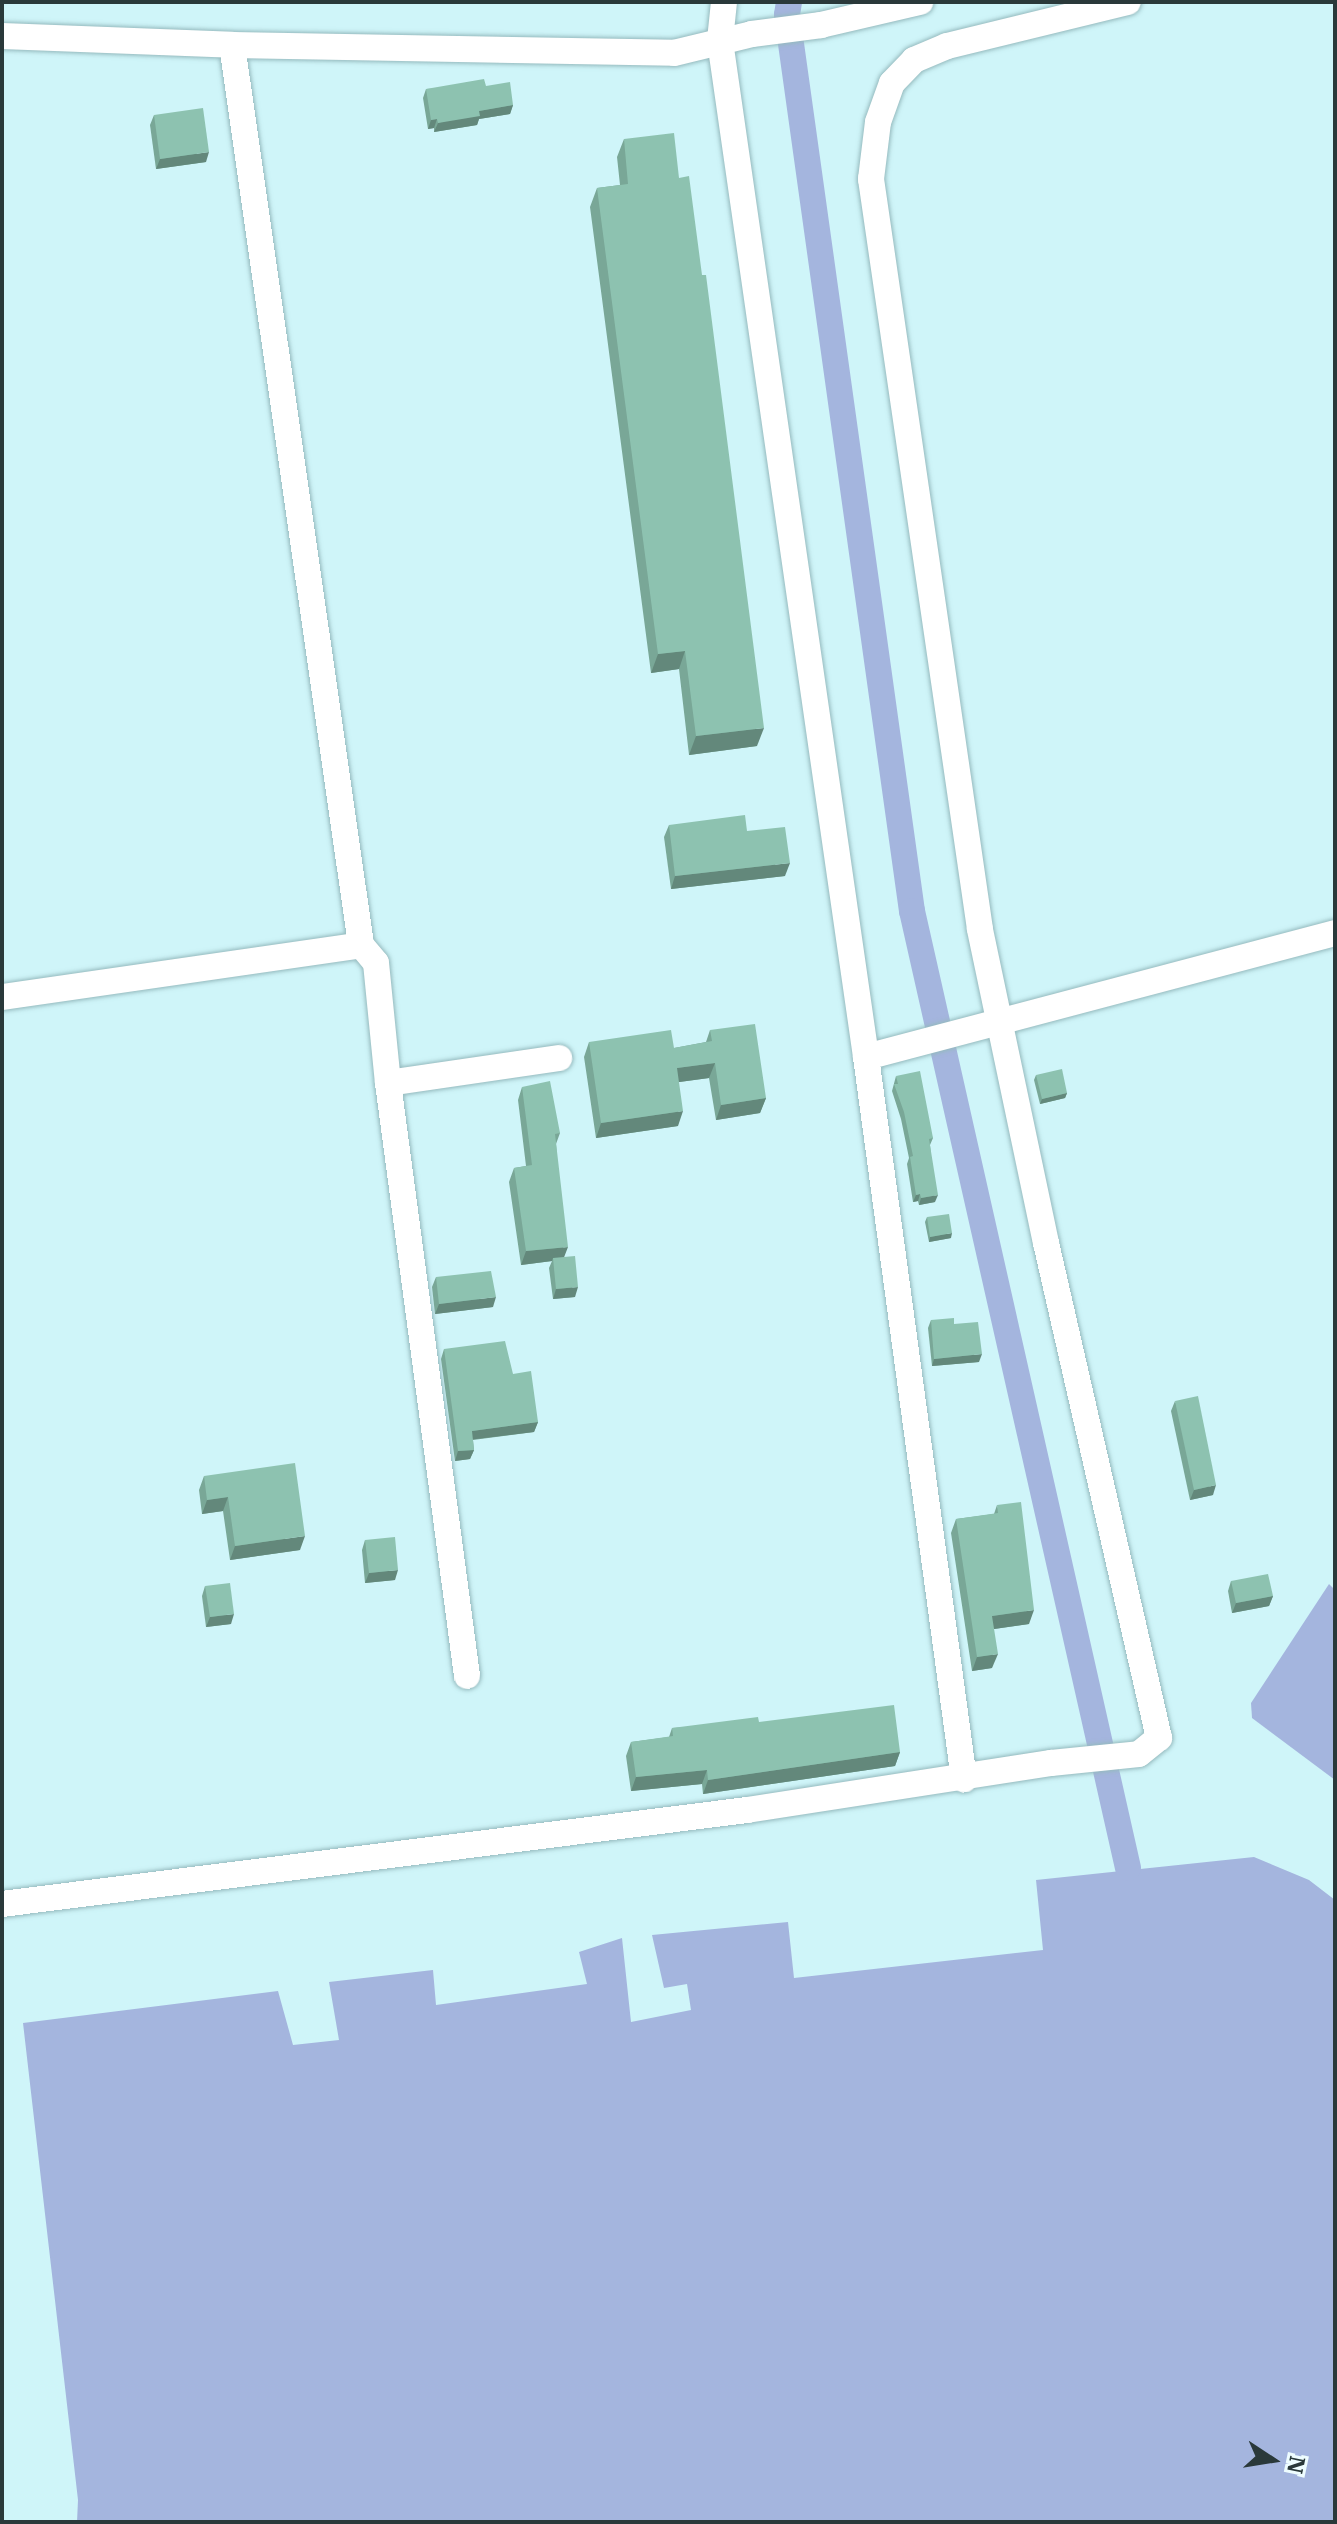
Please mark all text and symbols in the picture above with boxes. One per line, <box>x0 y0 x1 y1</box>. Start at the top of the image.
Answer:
north arrow <box>1233 2420 1313 2500</box>
text: N <box>1281 2454 1313 2477</box>

